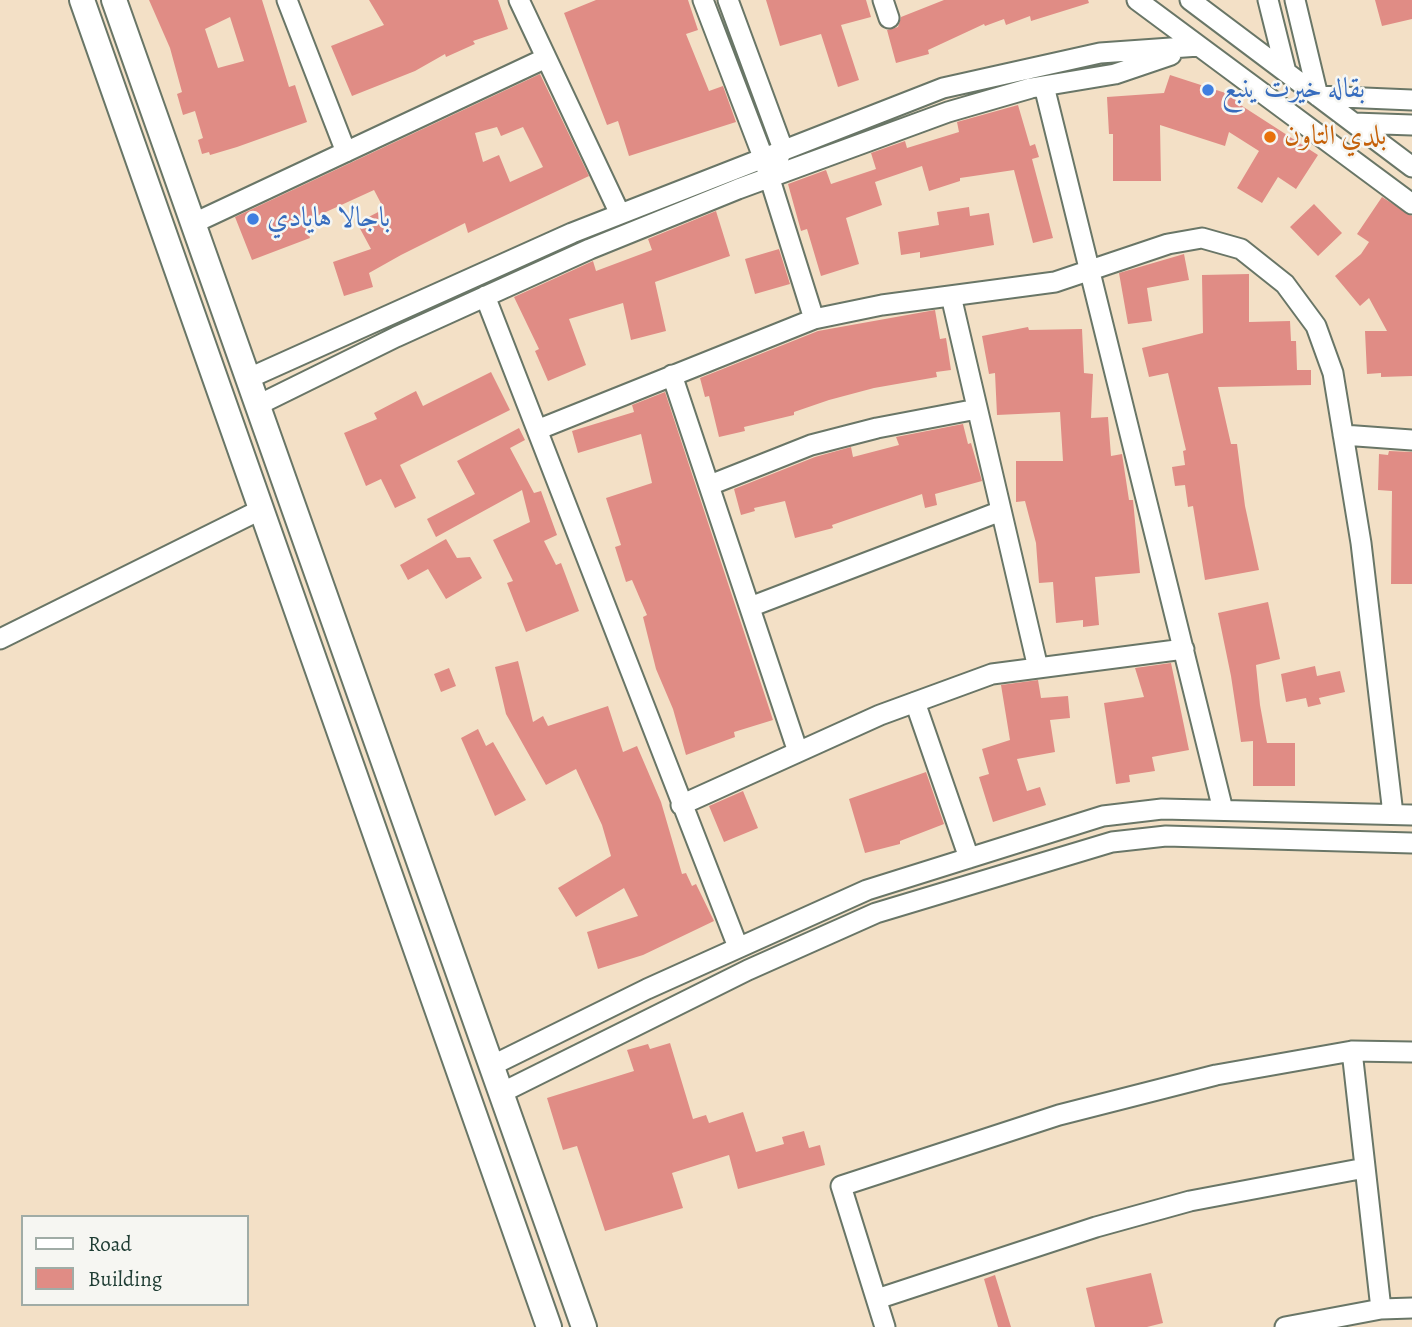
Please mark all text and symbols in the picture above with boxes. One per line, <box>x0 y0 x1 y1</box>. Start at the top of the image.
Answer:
place label: بقاله خيرت ينبع <box>1222 73 1365 107</box>
marker: بقاله خيرت ينبع <box>1200 82 1216 98</box>
place label: بلدي التاون <box>1284 120 1387 154</box>
marker: بلدي التاون <box>1262 129 1278 145</box>
place label: باجالا هايادي <box>267 202 390 236</box>
marker: باجالا هايادي <box>245 211 261 227</box>
legend <box>21 1215 248 1306</box>
text: Road <box>88 1230 132 1258</box>
text: Building <box>88 1265 162 1293</box>

